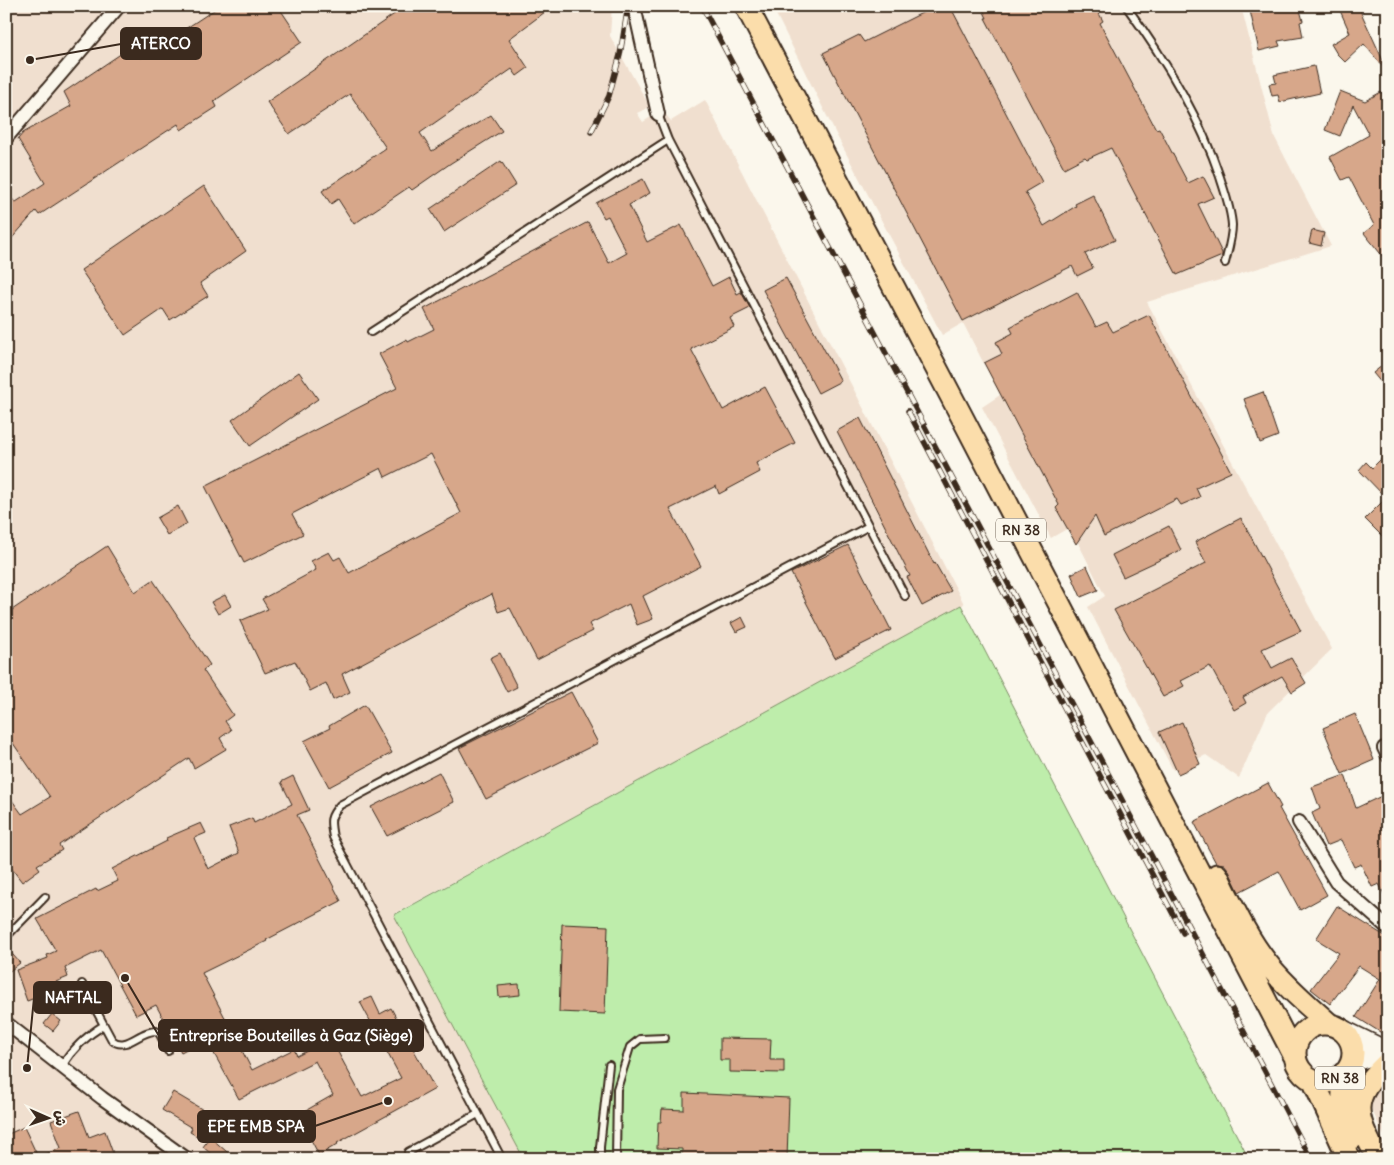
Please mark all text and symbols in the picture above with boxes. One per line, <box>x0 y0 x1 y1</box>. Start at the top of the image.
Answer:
callout: ATERCO <box>121 28 201 59</box>
text: ATERCO <box>131 33 191 53</box>
road number: RN 38 <box>996 518 1046 542</box>
callout: NAFTAL <box>34 982 111 1013</box>
text: NAFTAL <box>44 987 102 1007</box>
callout: Entreprise Bouteilles à Gaz (Siège) <box>159 1020 423 1051</box>
text: Entreprise Bouteilles à Gaz (Siège) <box>169 1025 413 1046</box>
road number: RN 38 <box>1315 1066 1365 1090</box>
north arrow <box>22 1092 72 1142</box>
text: ش <box>52 1110 70 1126</box>
callout: EPE EMB SPA <box>198 1111 315 1142</box>
text: EPE EMB SPA <box>207 1116 305 1136</box>

